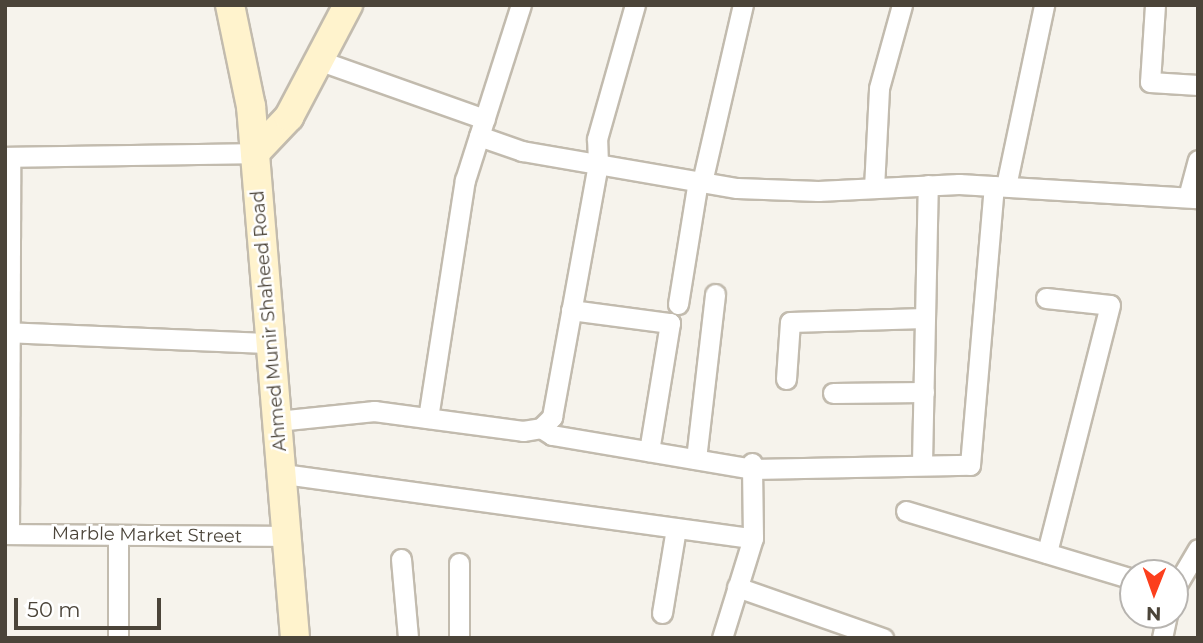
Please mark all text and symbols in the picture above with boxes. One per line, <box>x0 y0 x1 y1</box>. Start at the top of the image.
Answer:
street label: Ahmed Munir Shaheed Road <box>247 190 291 452</box>
street label: Marble Market Street <box>52 523 242 547</box>
north arrow <box>1119 559 1189 629</box>
scale bar <box>18 584 164 628</box>
text: 50 m <box>27 597 81 622</box>
text: N <box>1146 602 1162 625</box>

